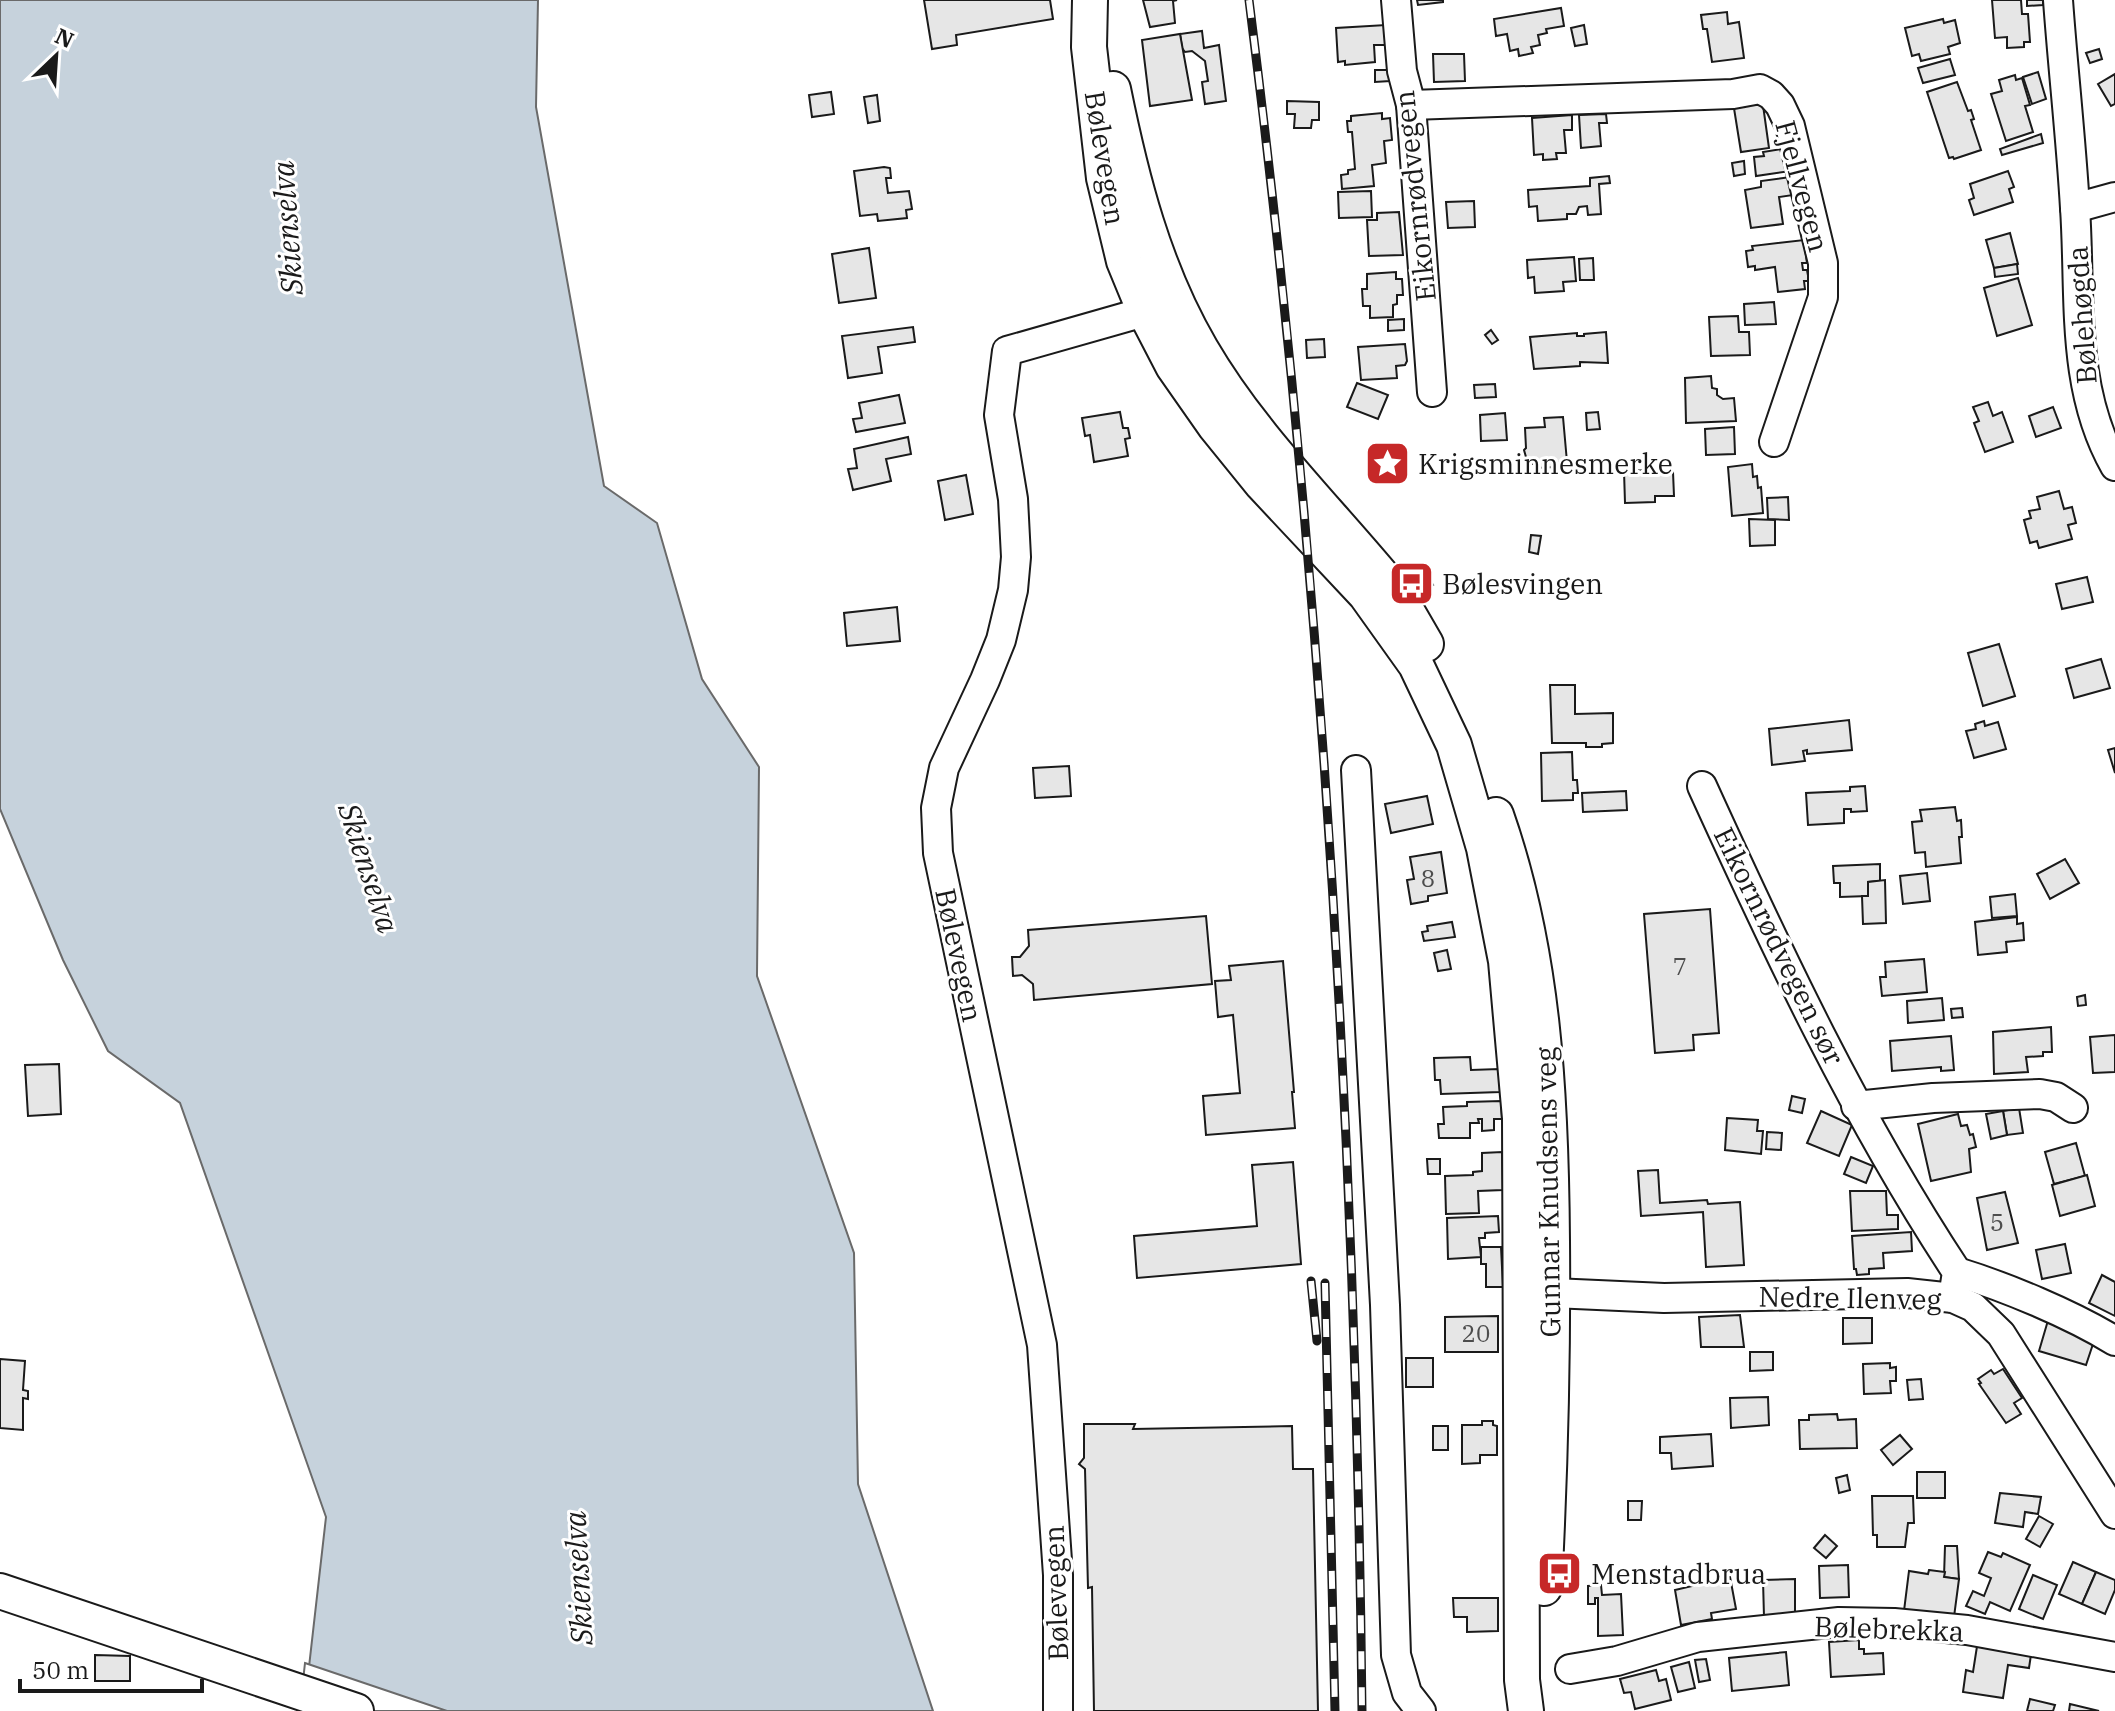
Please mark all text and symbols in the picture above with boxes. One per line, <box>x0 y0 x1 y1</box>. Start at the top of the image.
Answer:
north arrow <box>16 16 96 96</box>
text: N <box>51 21 79 54</box>
street label: Bølevegen <box>1077 88 1134 228</box>
street label: Eikornrødvegen <box>1385 89 1444 303</box>
street label: Fjellvegen <box>1767 116 1838 256</box>
water label: Skienselva <box>262 159 311 298</box>
street label: Bølehøgda <box>2058 245 2105 385</box>
place icon: Krigsminnesmerke <box>1363 440 1411 488</box>
place label: Krigsminnesmerke <box>1418 445 1673 482</box>
bus stop icon: Bølesvingen <box>1387 560 1435 608</box>
place label: Bølesvingen <box>1442 565 1603 602</box>
water label: Skienselva <box>330 797 409 938</box>
street label: Eikornrødvegen sør <box>1706 821 1853 1071</box>
house number: 8 <box>1421 862 1435 894</box>
street label: Bølevegen <box>927 885 992 1025</box>
house number: 7 <box>1673 950 1687 982</box>
street label: Gunnar Knudsens veg <box>1526 1046 1569 1338</box>
house number: 5 <box>1990 1206 2004 1238</box>
street label: Nedre Ilenveg <box>1758 1277 1942 1318</box>
house number: 20 <box>1462 1317 1490 1349</box>
water label: Skienselva <box>554 1509 601 1647</box>
street label: Bølevegen <box>1035 1525 1076 1661</box>
bus stop icon: Menstadbrua <box>1536 1550 1584 1598</box>
place label: Menstadbrua <box>1591 1555 1766 1592</box>
street label: Bølebrekka <box>1813 1607 1965 1650</box>
scale bar <box>20 1643 202 1693</box>
text: 50 m <box>32 1654 89 1686</box>

